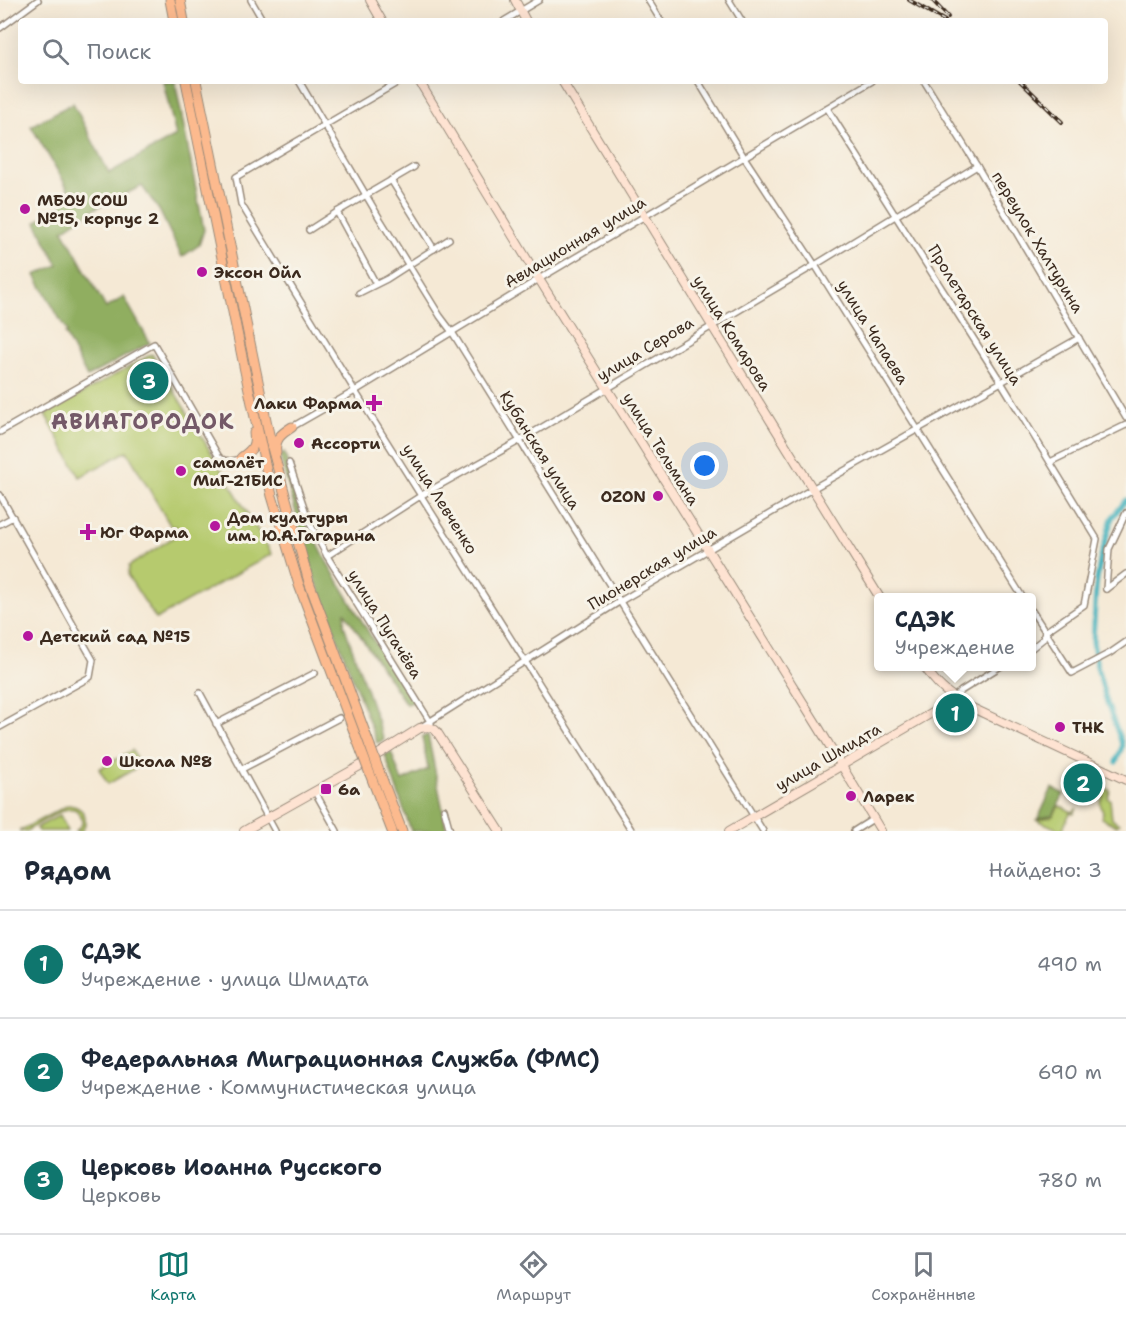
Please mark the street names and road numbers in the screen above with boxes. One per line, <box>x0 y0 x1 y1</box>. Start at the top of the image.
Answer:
street label: переулок Халтурина <box>987 167 1089 317</box>
street label: Авиационная улица <box>500 191 650 293</box>
street label: Пролетарская улица <box>923 241 1027 389</box>
street label: улица Комарова <box>688 271 776 395</box>
street label: улица Чапаева <box>832 276 914 388</box>
street label: улица Серова <box>593 312 697 386</box>
street label: Кубанская улица <box>495 387 585 513</box>
street label: улица Тельмана <box>618 389 704 509</box>
street label: улица Левченко <box>398 440 482 558</box>
street label: Пионерская улица <box>584 521 720 615</box>
street label: улица Пугачёва <box>343 565 427 683</box>
street label: улица Шмидта <box>771 718 885 796</box>

